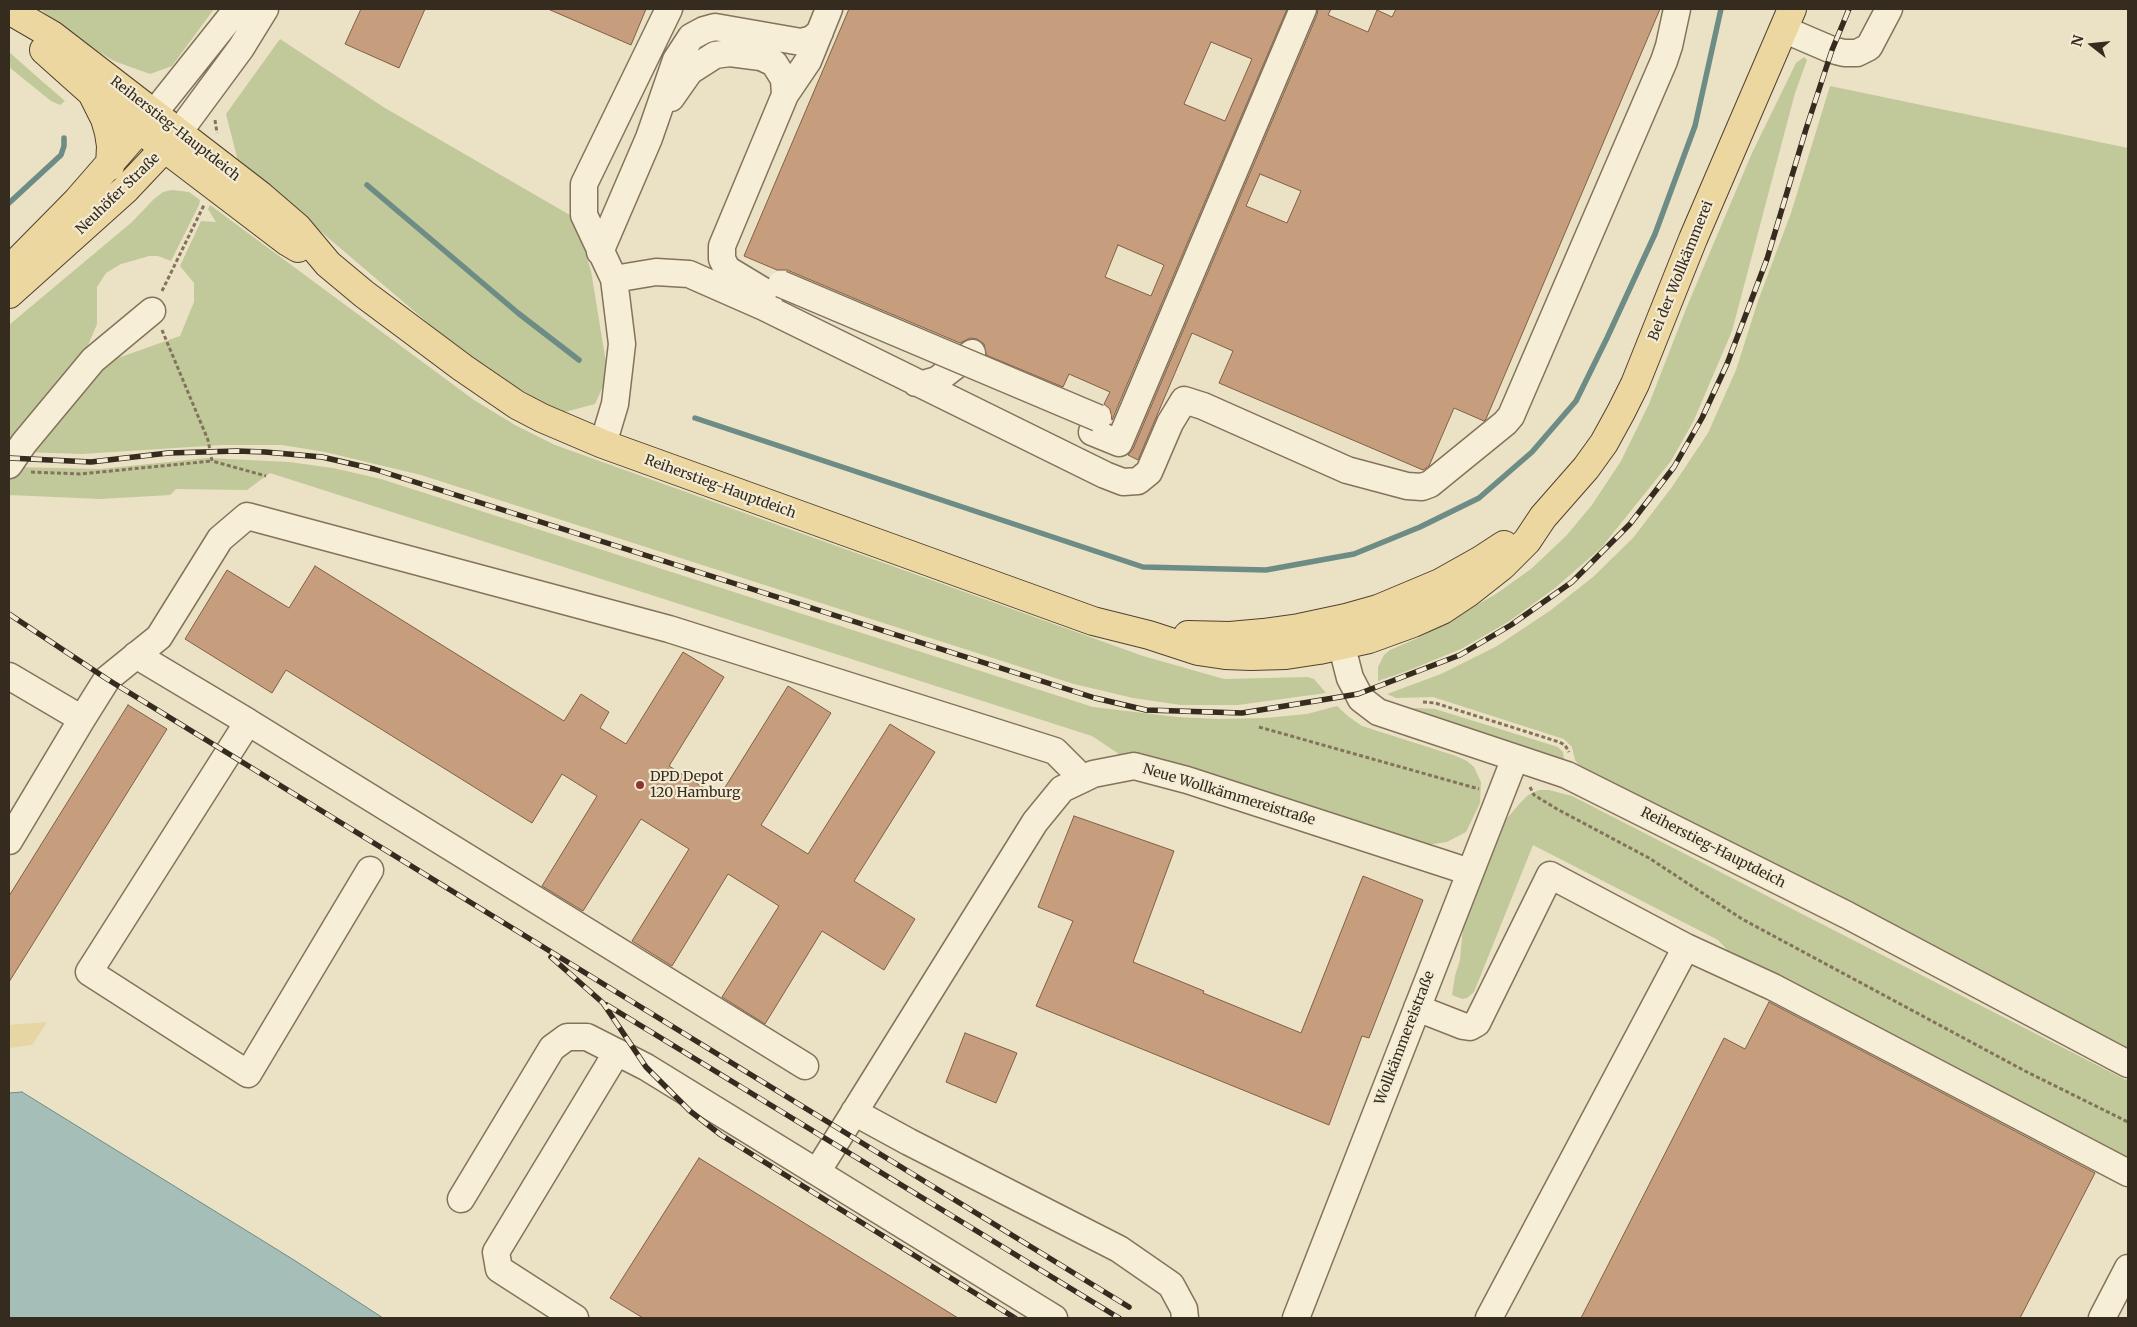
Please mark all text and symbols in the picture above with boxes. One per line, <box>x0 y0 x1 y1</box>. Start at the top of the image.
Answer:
north arrow <box>2067 20 2117 70</box>
text: N <box>2067 33 2088 49</box>
street label: Reiherstieg-Hauptdeich <box>107 73 243 185</box>
street label: Neuhöfer Straße <box>73 150 163 238</box>
street label: Bei der Wollkämmerei <box>1645 199 1717 343</box>
street label: Reiherstieg-Hauptdeich <box>642 452 798 522</box>
street label: Neue Wollkämmereistraße <box>1141 761 1317 829</box>
place label: DPD Depot 120 Hamburg <box>650 769 740 802</box>
marker: DPD Depot 120 Hamburg <box>634 779 646 791</box>
street label: Reiherstieg-Hauptdeich <box>1638 804 1788 892</box>
street label: Wollkämmereistraße <box>1372 969 1438 1107</box>

